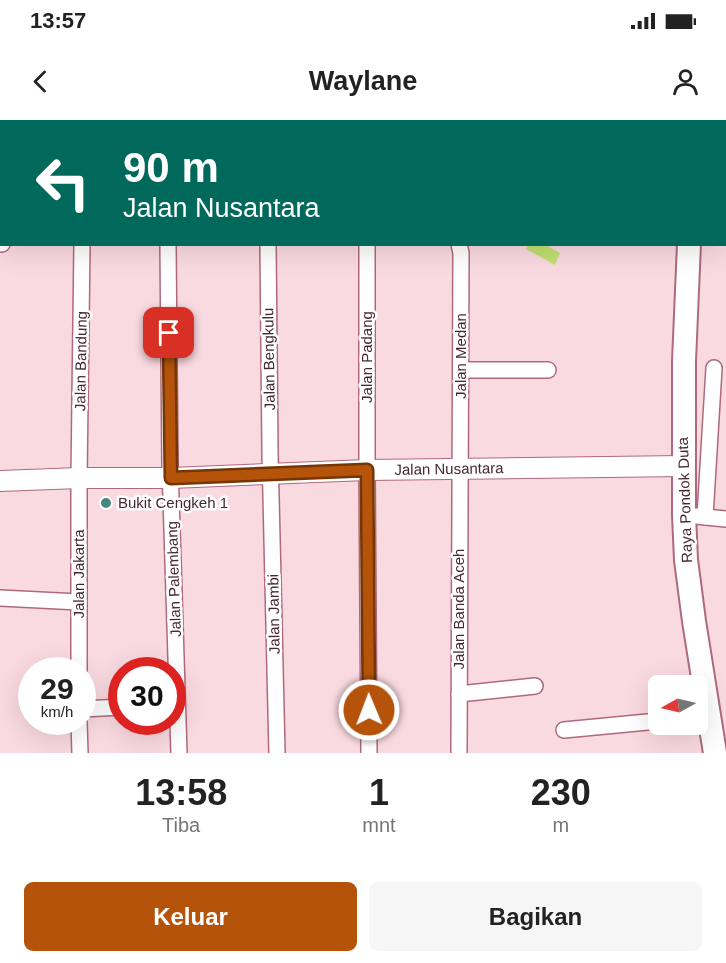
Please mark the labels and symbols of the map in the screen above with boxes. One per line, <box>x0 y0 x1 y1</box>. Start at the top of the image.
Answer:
pin <box>143 307 194 358</box>
street label: Jalan Bengkulu <box>259 308 278 410</box>
street label: Jalan Bandung <box>71 311 90 411</box>
street label: Jalan Padang <box>358 311 375 403</box>
street label: Jalan Medan <box>452 313 469 399</box>
street label: Raya Pondok Duta <box>674 436 695 563</box>
street label: Jalan Nusantara <box>394 459 504 478</box>
place label: Bukit Cengkeh 1 <box>118 494 228 511</box>
marker: Bukit Cengkeh 1 <box>99 496 113 510</box>
street label: Jalan Palembang <box>163 521 184 637</box>
street label: Jalan Jakarta <box>70 529 87 619</box>
street label: Jalan Banda Aceh <box>450 549 467 669</box>
street label: Jalan Jambi <box>264 574 283 654</box>
speed limit sign: 30 <box>108 657 186 735</box>
north arrow <box>648 675 708 735</box>
position arrow <box>337 678 401 742</box>

